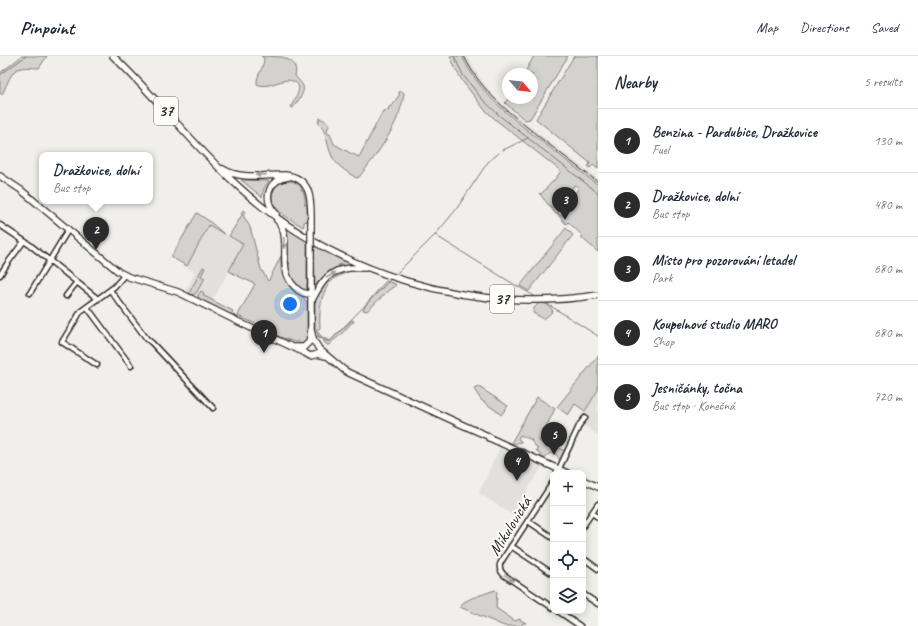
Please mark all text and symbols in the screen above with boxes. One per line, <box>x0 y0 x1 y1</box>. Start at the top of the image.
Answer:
text: Pinpoint <box>20 16 74 40</box>
text: Map <box>757 19 778 36</box>
text: Directions <box>800 19 849 36</box>
text: Saved <box>871 19 898 36</box>
north arrow <box>502 68 538 104</box>
text: Nearby <box>614 72 657 93</box>
text: 5 results <box>864 74 902 90</box>
road number: 37 <box>154 97 178 125</box>
text: Benzina - Pardubice, Dražkovice <box>652 123 817 142</box>
text: 1 <box>624 133 630 149</box>
text: 130 m <box>874 133 902 149</box>
text: Fuel <box>652 142 669 158</box>
popup <box>39 152 153 204</box>
text: Dražkovice, dolní <box>53 161 139 180</box>
one-way arrow <box>254 172 267 178</box>
text: Bus stop <box>53 180 90 196</box>
pin: 3 <box>552 187 578 220</box>
text: Dražkovice, dolní <box>652 187 738 206</box>
text: 2 <box>624 197 630 213</box>
text: 480 m <box>874 197 902 213</box>
text: Bus stop <box>652 206 689 222</box>
pin: 2 <box>83 217 109 250</box>
one-way arrow <box>281 237 288 249</box>
text: Místo pro pozorování letadel <box>652 251 795 270</box>
text: 3 <box>624 261 630 277</box>
text: 680 m <box>874 261 902 277</box>
text: Park <box>652 270 673 286</box>
one-way arrow <box>326 271 337 278</box>
road number: 37 <box>490 285 514 313</box>
your location <box>280 294 300 314</box>
text: Koupelnové studio MARO <box>652 315 776 334</box>
pin: 1 <box>251 320 277 353</box>
text: 4 <box>624 325 630 341</box>
text: 680 m <box>874 325 902 341</box>
text: Shop <box>652 334 674 350</box>
text: Jesničánky, točna <box>652 379 742 398</box>
text: 5 <box>624 389 630 405</box>
text: 720 m <box>874 389 902 405</box>
text: Bus stop · Konečná <box>652 398 735 414</box>
pin: 5 <box>541 422 567 455</box>
pin: 4 <box>504 448 530 481</box>
map controls <box>550 470 586 614</box>
button: + <box>550 470 586 506</box>
street label: Mikulovická <box>484 491 537 559</box>
button: − <box>550 506 586 542</box>
button: locate <box>550 542 586 578</box>
one-way arrow <box>503 574 514 582</box>
button: layers <box>550 578 586 614</box>

